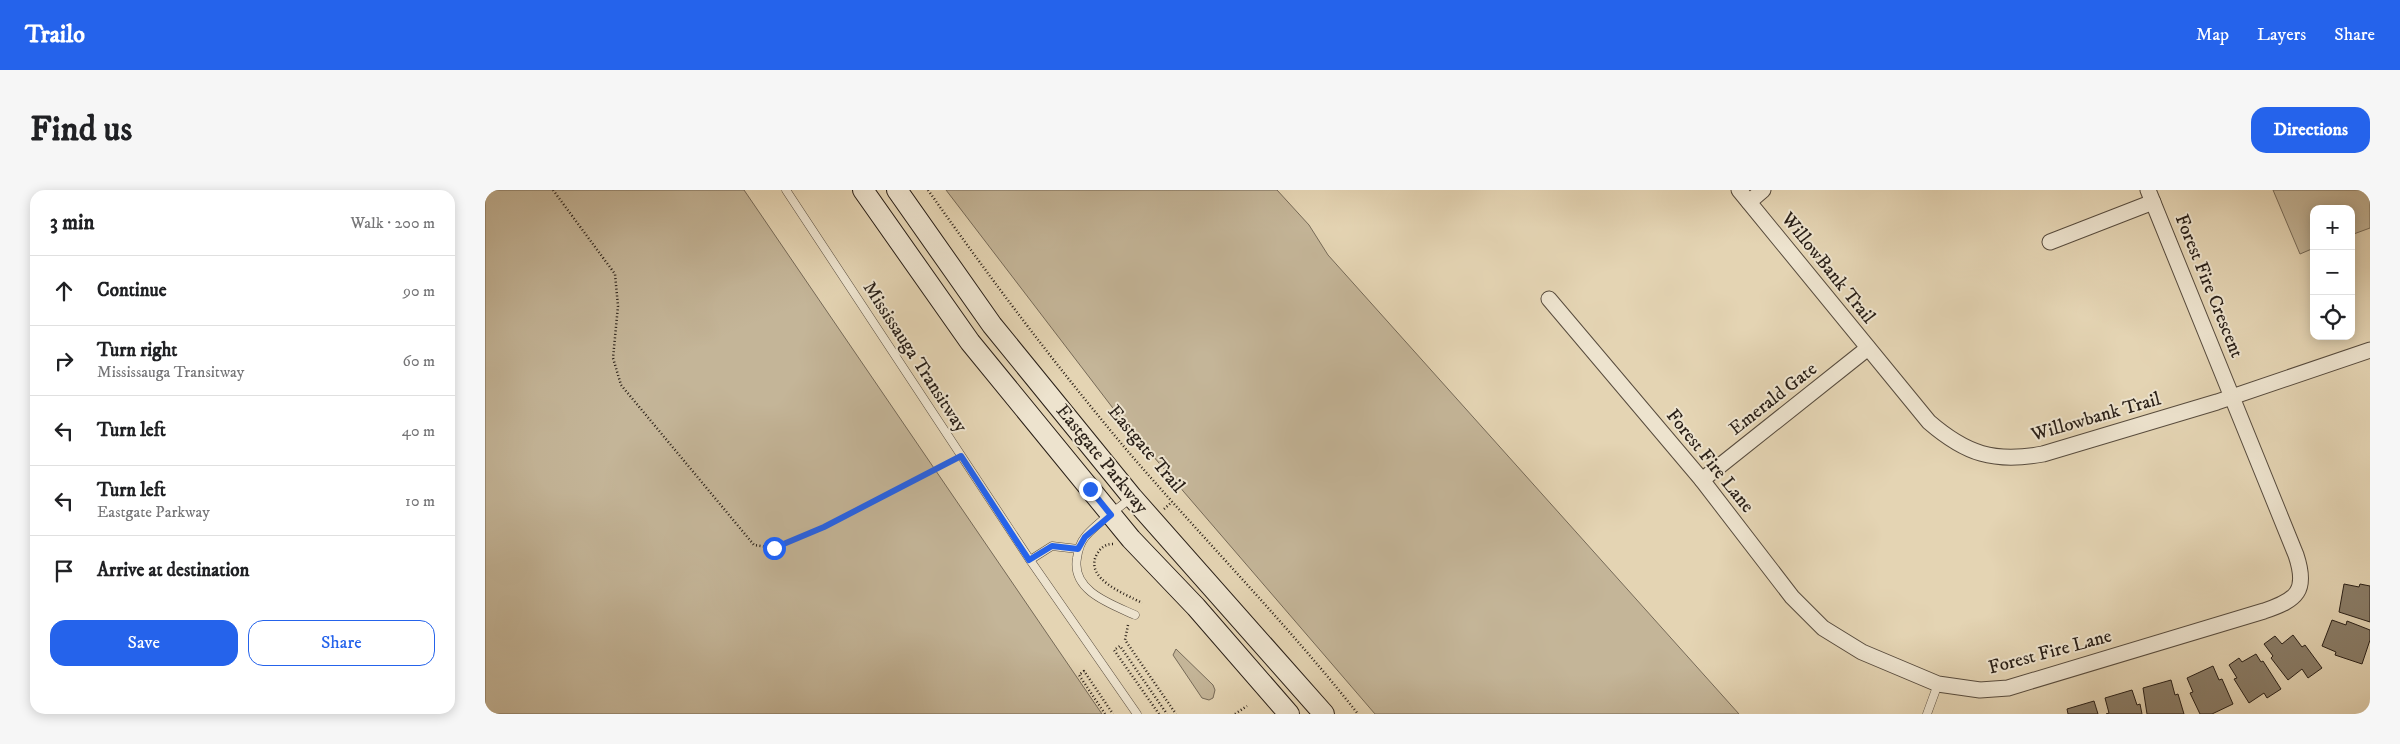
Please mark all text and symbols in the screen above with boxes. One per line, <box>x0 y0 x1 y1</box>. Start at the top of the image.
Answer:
text: Trailo <box>25 20 85 50</box>
text: Map <box>2196 24 2229 46</box>
text: Layers <box>2257 24 2306 46</box>
text: Share <box>2334 24 2375 46</box>
button: Directions <box>2251 107 2370 153</box>
text: Find us <box>30 108 132 152</box>
map controls <box>2310 205 2355 340</box>
button: + <box>2310 205 2355 250</box>
street label: WillowBank Trail <box>1776 207 1880 328</box>
text: 3 min <box>50 210 95 236</box>
street label: Forest Fire Crescent <box>2170 211 2248 361</box>
text: Walk · 200 m <box>351 213 435 233</box>
button: − <box>2310 250 2355 295</box>
icon: ahead <box>50 277 78 305</box>
street label: Mississauga Transitway <box>858 277 973 437</box>
text: Continue <box>97 279 167 302</box>
text: 90 m <box>403 281 435 301</box>
button: locate <box>2310 295 2355 340</box>
text: Turn right <box>97 339 177 362</box>
icon: right <box>50 347 78 375</box>
text: 60 m <box>403 351 435 371</box>
street label: Emerald Gate <box>1724 357 1822 440</box>
text: Mississauga Transitway <box>97 362 244 382</box>
street label: Willowbank Trail <box>2028 387 2164 447</box>
street label: Eastgate Parkway <box>1051 400 1154 519</box>
street label: Eastgate Trail <box>1103 400 1190 498</box>
street label: Forest Fire Lane <box>1661 405 1759 518</box>
icon: left <box>50 417 78 445</box>
text: Turn left <box>97 419 166 442</box>
text: 40 m <box>402 421 435 441</box>
route end <box>1079 478 1102 501</box>
text: Turn left <box>97 479 166 502</box>
icon: left <box>50 487 78 515</box>
text: 10 m <box>405 491 435 511</box>
text: Eastgate Parkway <box>97 502 210 522</box>
route start <box>763 537 786 560</box>
icon: arrive <box>50 557 78 585</box>
text: Arrive at destination <box>97 559 249 582</box>
button: Save <box>50 620 238 666</box>
button: Share <box>248 620 435 666</box>
street label: Forest Fire Lane <box>1986 624 2114 680</box>

